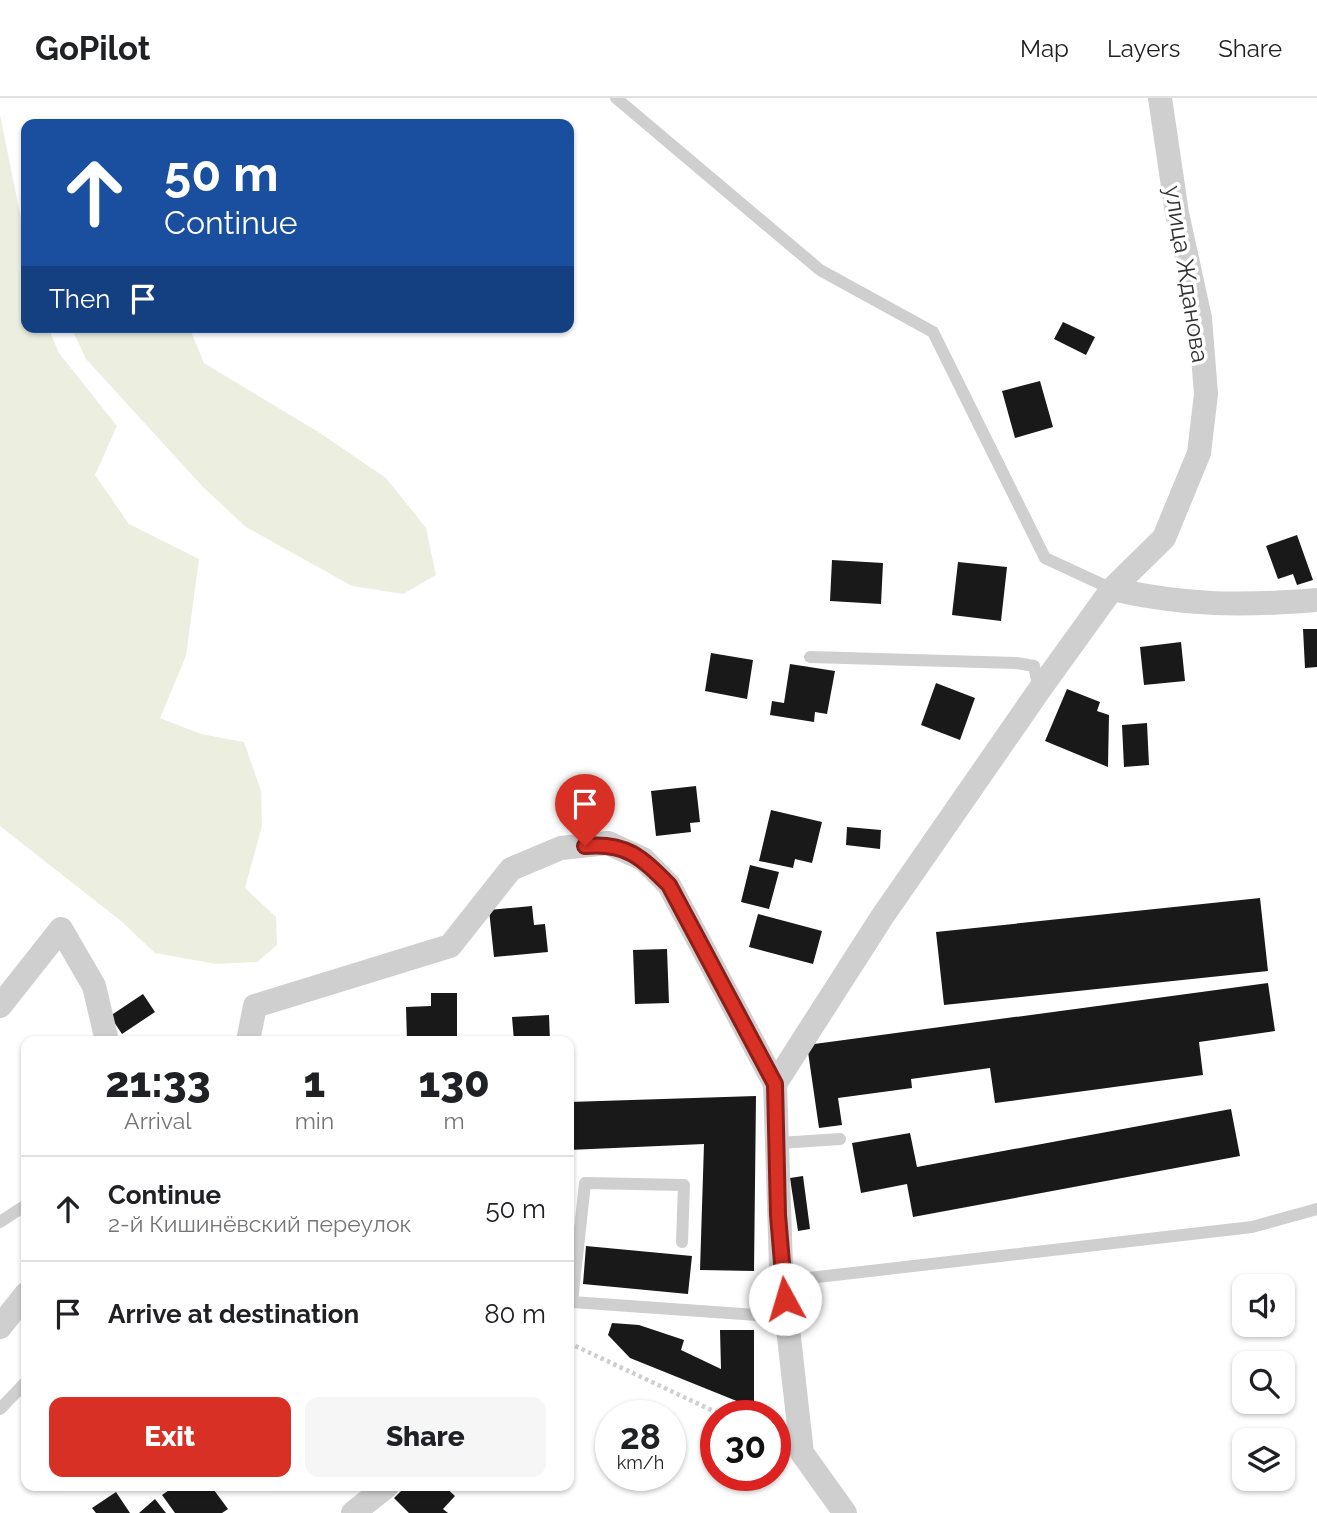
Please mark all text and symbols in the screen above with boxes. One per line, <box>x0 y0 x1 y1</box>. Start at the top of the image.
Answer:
text: GoPilot <box>35 29 150 68</box>
text: Map <box>1020 34 1069 63</box>
text: Layers <box>1107 34 1180 63</box>
text: Share <box>1218 34 1282 63</box>
text: 50 m <box>164 145 279 202</box>
icon: ahead <box>49 147 140 238</box>
street label: улица Жданова <box>1159 183 1215 365</box>
text: Continue <box>164 204 298 241</box>
icon: arrive <box>124 280 162 318</box>
text: Then <box>49 284 110 314</box>
pin <box>555 774 615 846</box>
icon: arrive <box>566 785 604 823</box>
text: 21:33 <box>105 1058 211 1107</box>
text: 1 <box>304 1058 325 1107</box>
text: 130 <box>418 1058 490 1107</box>
text: Arrival <box>124 1107 192 1134</box>
text: min <box>295 1107 334 1134</box>
text: m <box>444 1107 465 1134</box>
text: Continue <box>108 1180 221 1210</box>
icon: ahead <box>49 1190 87 1228</box>
text: 50 m <box>485 1194 546 1224</box>
text: 2-й Кишинёвский переулок <box>108 1210 412 1237</box>
position arrow <box>748 1262 822 1336</box>
map controls <box>1232 1274 1295 1491</box>
button: sound <box>1232 1274 1295 1337</box>
icon: arrive <box>49 1295 87 1333</box>
text: Arrive at destination <box>108 1299 359 1329</box>
text: 80 m <box>484 1299 546 1329</box>
button: search <box>1232 1351 1295 1414</box>
button: Exit <box>49 1397 291 1477</box>
button: Share <box>305 1397 546 1477</box>
speed limit sign: 30 <box>700 1400 791 1491</box>
text: 28 <box>620 1416 661 1457</box>
button: layers <box>1232 1428 1295 1491</box>
text: km/h <box>617 1452 664 1473</box>

